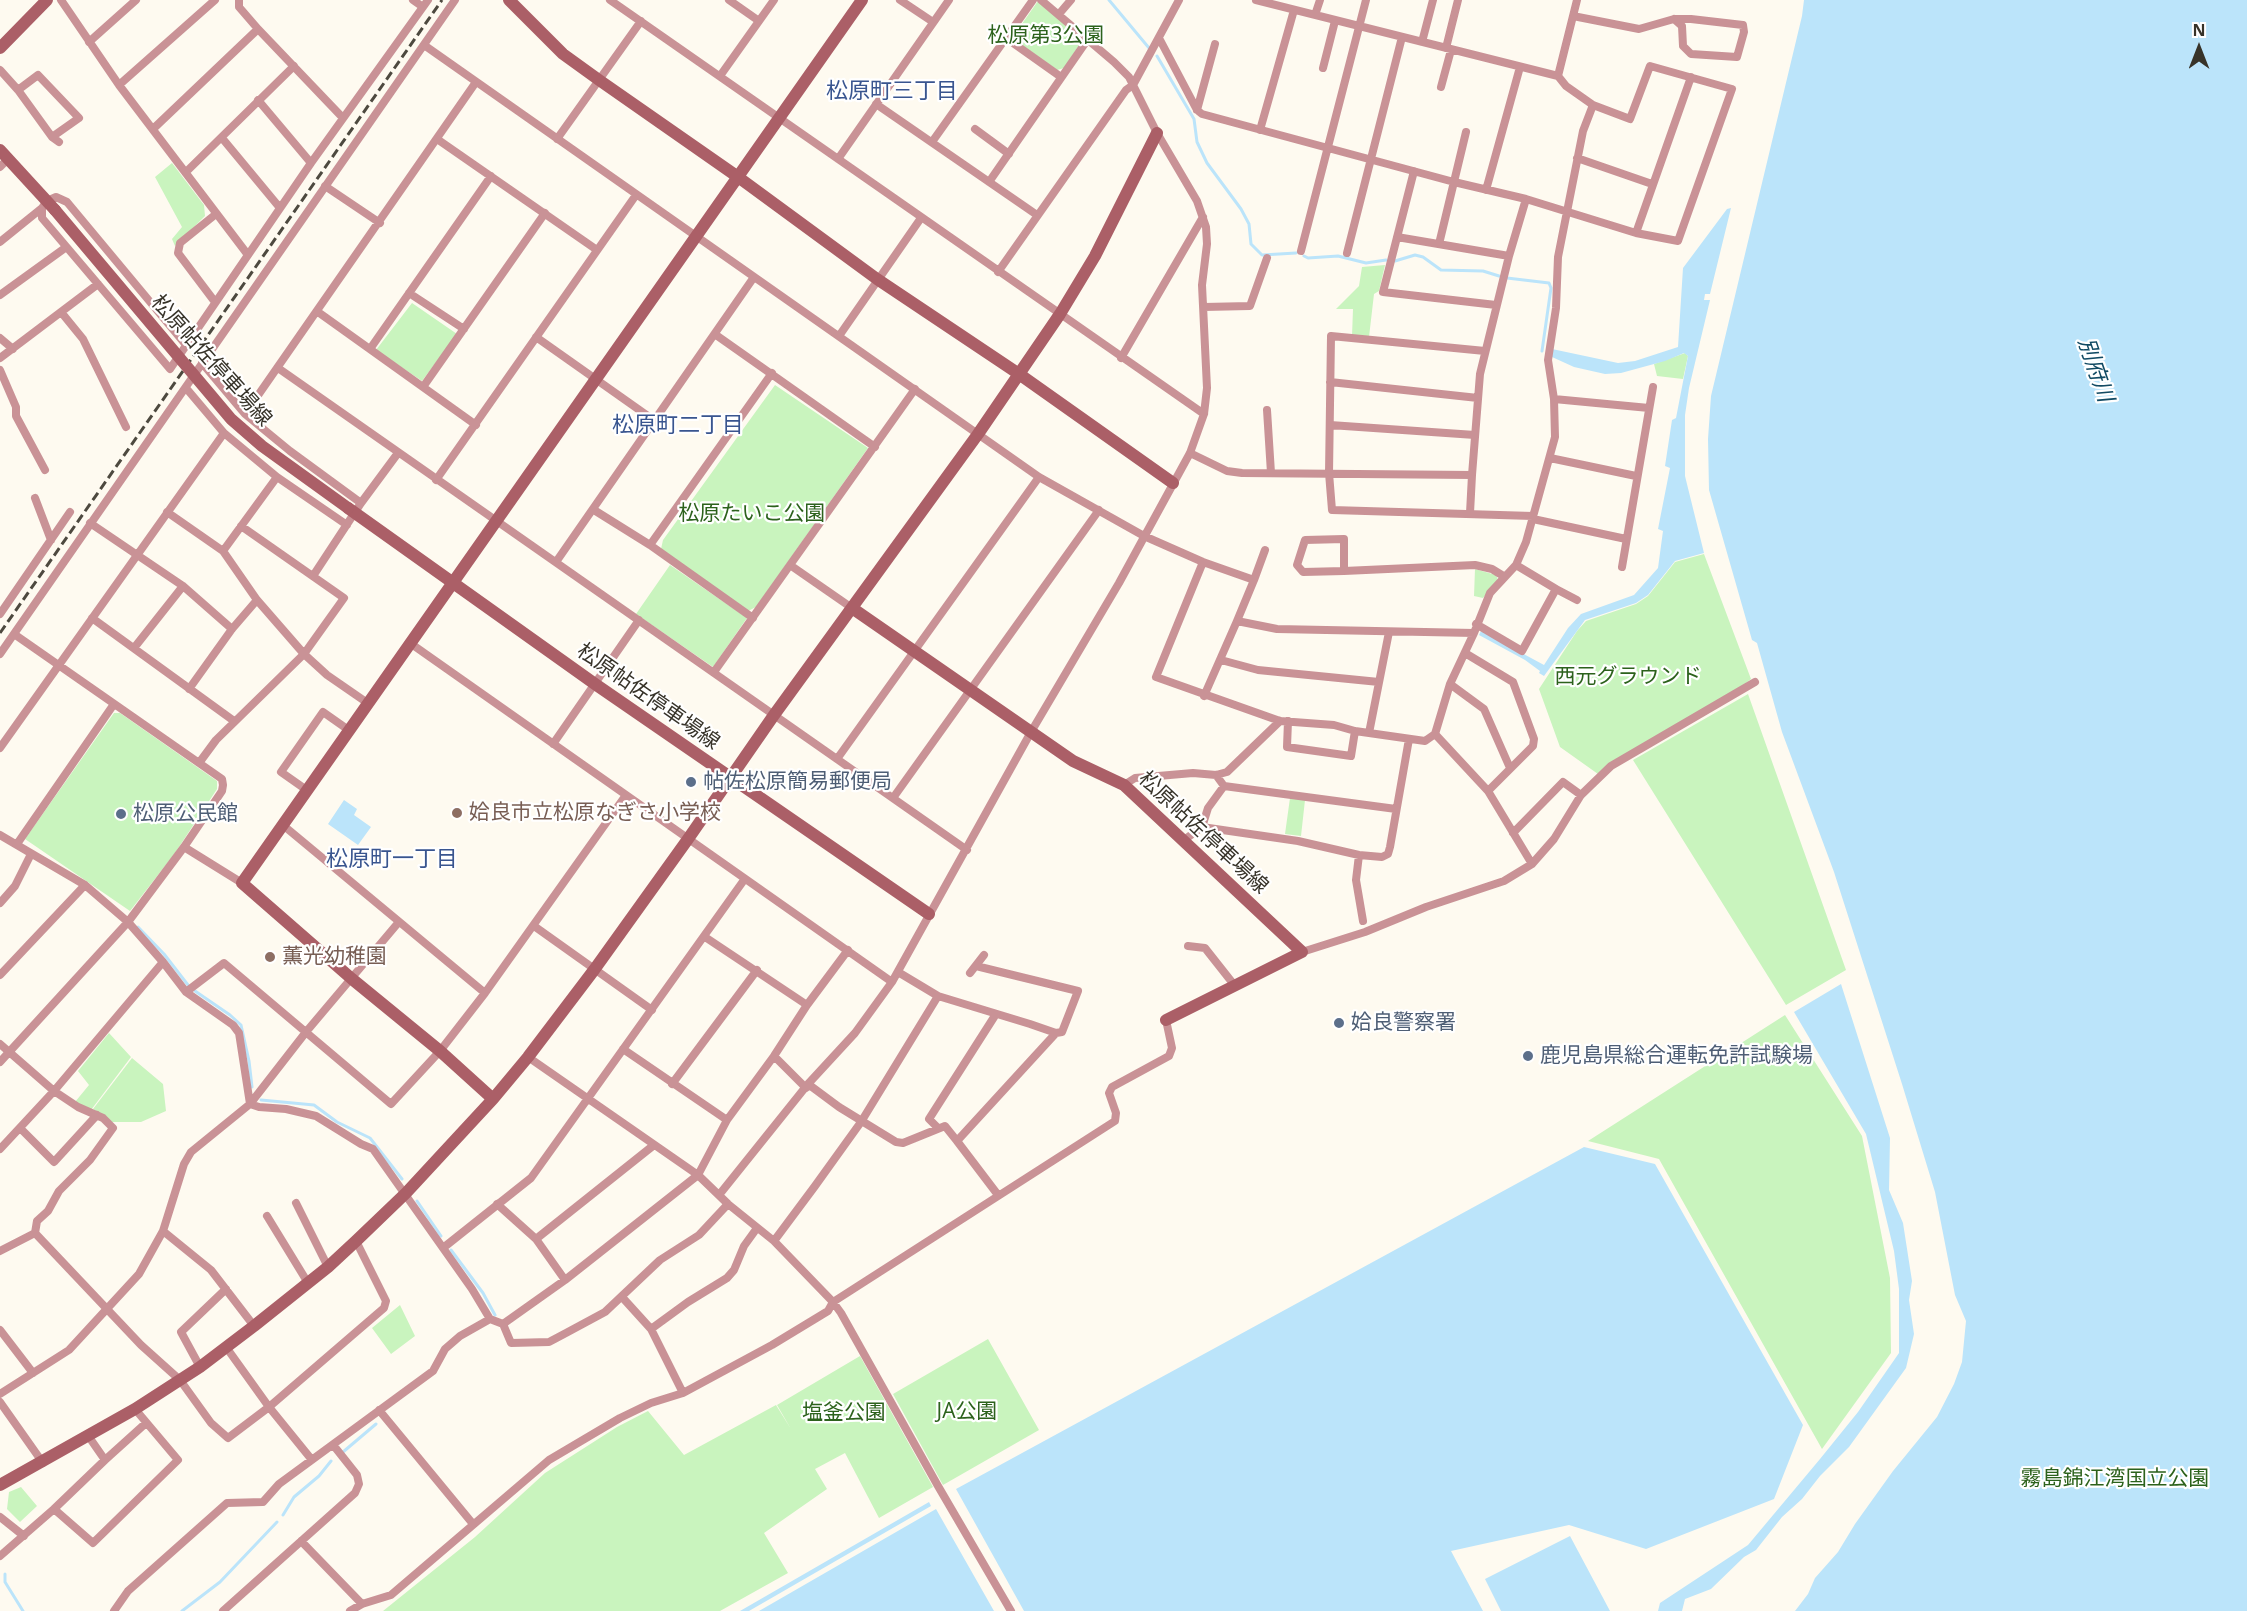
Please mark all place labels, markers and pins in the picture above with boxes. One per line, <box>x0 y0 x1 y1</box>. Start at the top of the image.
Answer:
place label: 帖佐松原簡易郵便局 <box>703 769 892 795</box>
marker: 帖佐松原簡易郵便局 <box>684 775 698 789</box>
place label: 姶良市立松原なぎさ小学校 <box>469 800 721 826</box>
place label: 松原公民館 <box>133 801 238 827</box>
marker: 姶良市立松原なぎさ小学校 <box>450 806 464 820</box>
marker: 松原公民館 <box>114 807 128 821</box>
place label: 薫光幼稚園 <box>282 944 387 970</box>
marker: 薫光幼稚園 <box>263 950 277 964</box>
place label: 姶良警察署 <box>1351 1010 1456 1036</box>
marker: 姶良警察署 <box>1332 1016 1346 1030</box>
place label: 鹿児島県総合運転免許試験場 <box>1540 1043 1813 1069</box>
marker: 鹿児島県総合運転免許試験場 <box>1521 1049 1535 1063</box>

